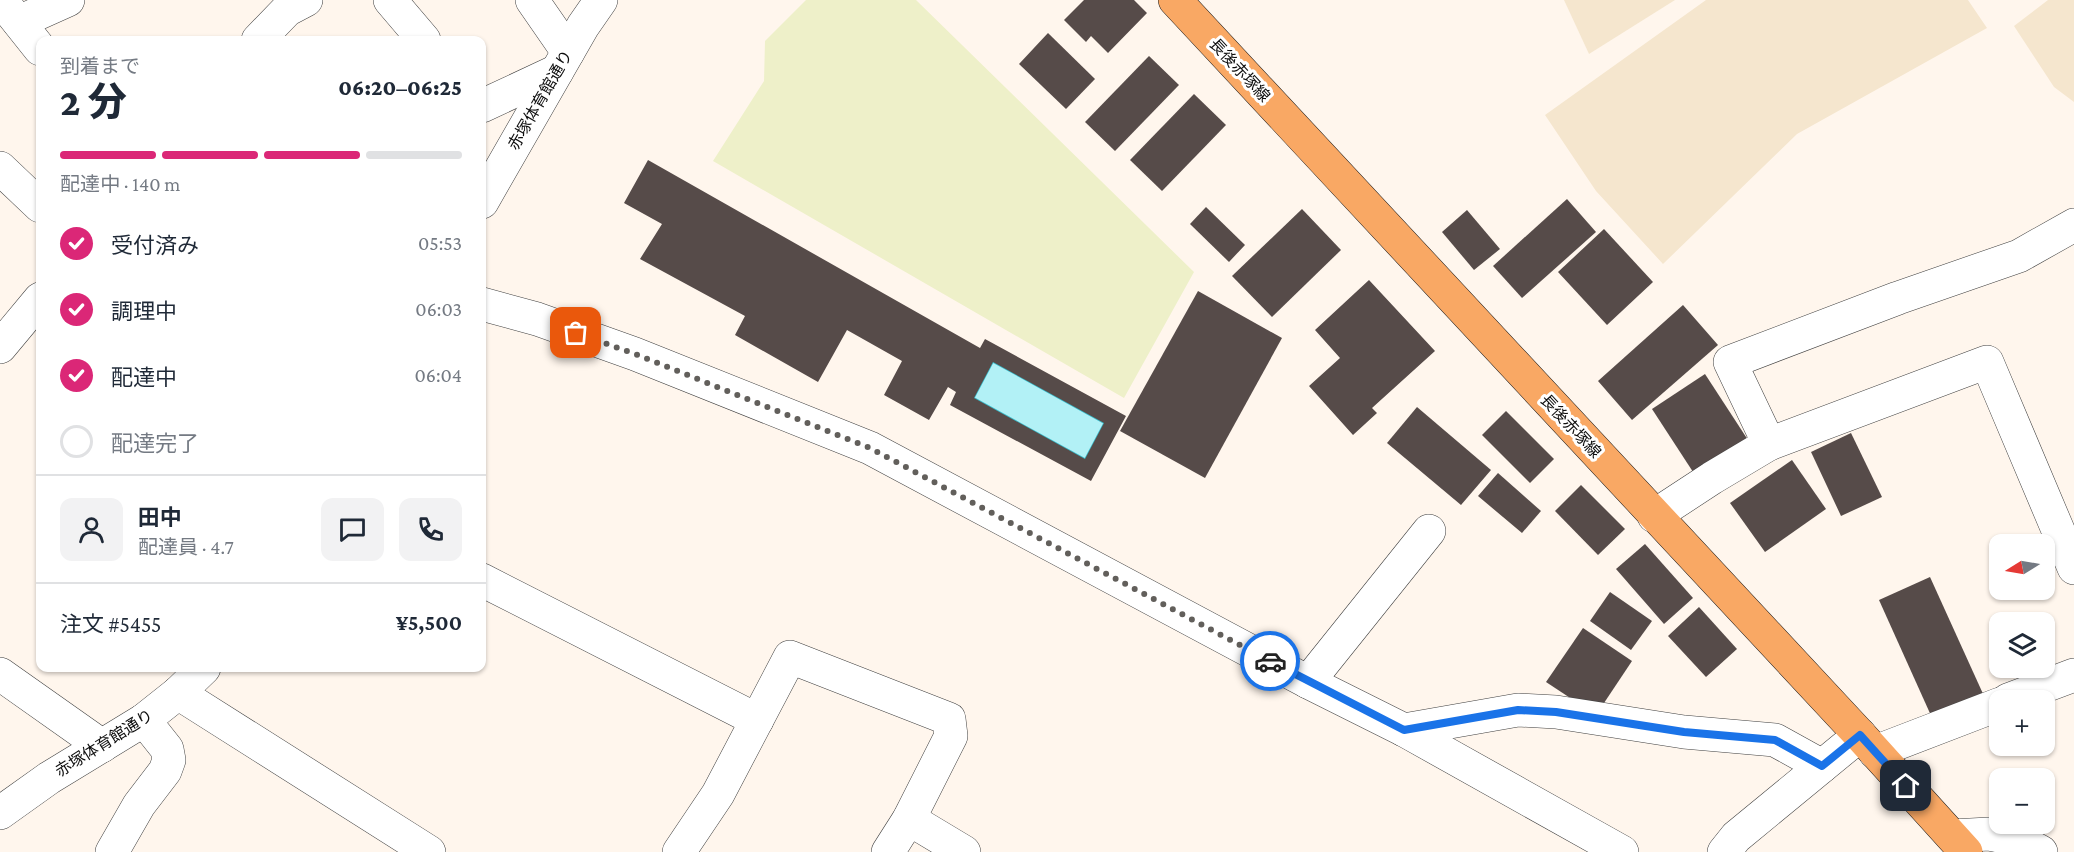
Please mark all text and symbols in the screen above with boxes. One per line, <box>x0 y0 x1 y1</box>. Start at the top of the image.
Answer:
street label: 長後赤塚線 <box>1206 35 1274 105</box>
street label: 赤塚体育館通り <box>505 47 575 153</box>
text: 到着まで <box>60 55 140 77</box>
text: 06:20–06:25 <box>338 75 462 100</box>
text: 2 分 <box>60 80 127 123</box>
text: 配達中 · 140 m <box>60 173 180 195</box>
icon: check <box>60 227 93 260</box>
text: 05:53 <box>418 232 462 254</box>
text: 受付済み <box>111 233 199 258</box>
icon: check <box>60 293 93 326</box>
text: 06:03 <box>415 298 462 320</box>
text: 調理中 <box>111 299 177 324</box>
pin <box>550 307 601 358</box>
icon: bag <box>559 316 592 349</box>
icon: check <box>60 359 93 392</box>
text: 06:04 <box>414 364 462 386</box>
text: 配達中 <box>111 365 177 390</box>
street label: 長後赤塚線 <box>1537 391 1605 461</box>
text: 配達完了 <box>111 431 199 456</box>
button: person <box>60 498 123 561</box>
button: chat <box>321 498 384 561</box>
button: phone <box>399 498 462 561</box>
text: 田中 <box>138 505 182 530</box>
north arrow <box>1989 534 2055 600</box>
map controls <box>1989 534 2055 834</box>
text: 配達員 · 4.7 <box>138 536 234 558</box>
text: ¥5,500 <box>396 610 462 635</box>
text: 注文 #5455 <box>60 612 162 637</box>
button: layers <box>1989 612 2055 678</box>
courier <box>1240 631 1300 691</box>
icon: car <box>1254 645 1287 678</box>
button: + <box>1989 690 2055 756</box>
street label: 赤塚体育館通り <box>52 706 156 780</box>
pin <box>1880 760 1931 811</box>
button: − <box>1989 768 2055 834</box>
icon: home <box>1889 769 1922 802</box>

